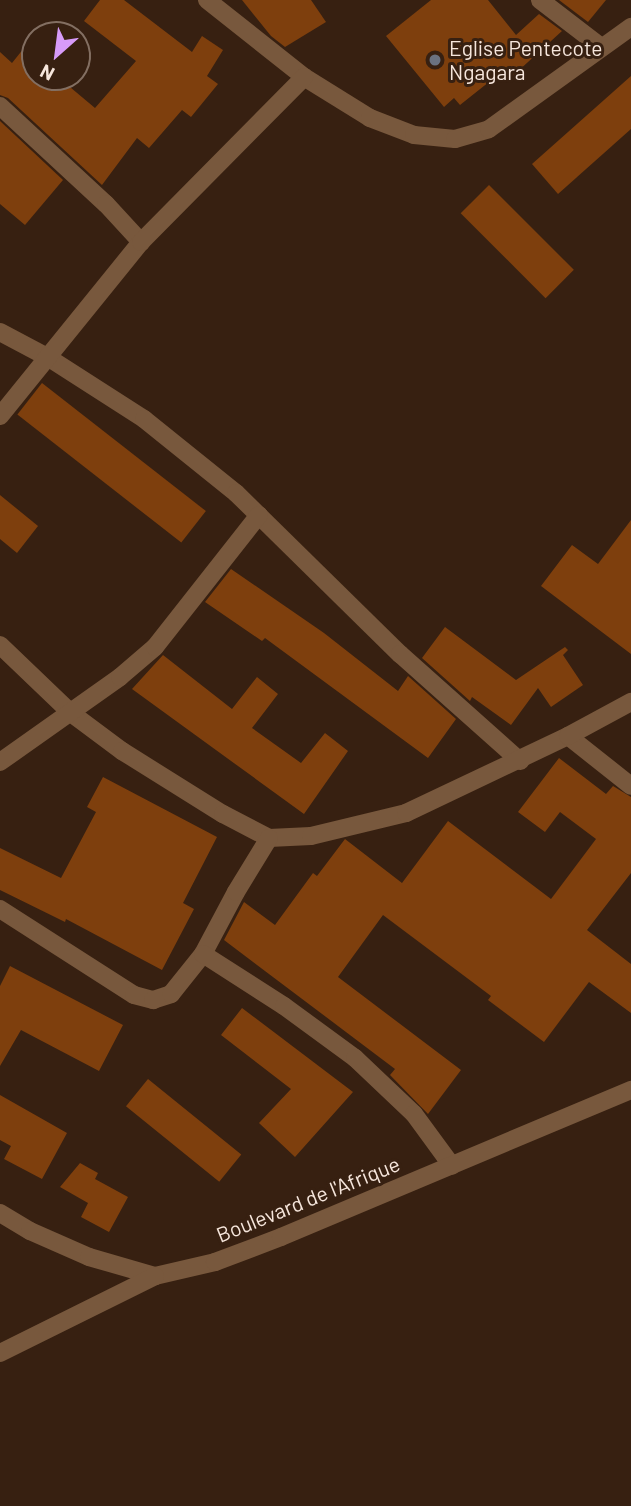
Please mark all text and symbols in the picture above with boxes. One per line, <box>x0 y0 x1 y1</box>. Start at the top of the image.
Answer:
north arrow <box>21 21 91 91</box>
place label: Eglise Pentecote Ngagara <box>449 35 602 85</box>
marker: Eglise Pentecote Ngagara <box>427 52 443 68</box>
text: N <box>36 60 58 86</box>
street label: Boulevard de l'Afrique <box>213 1151 403 1247</box>

